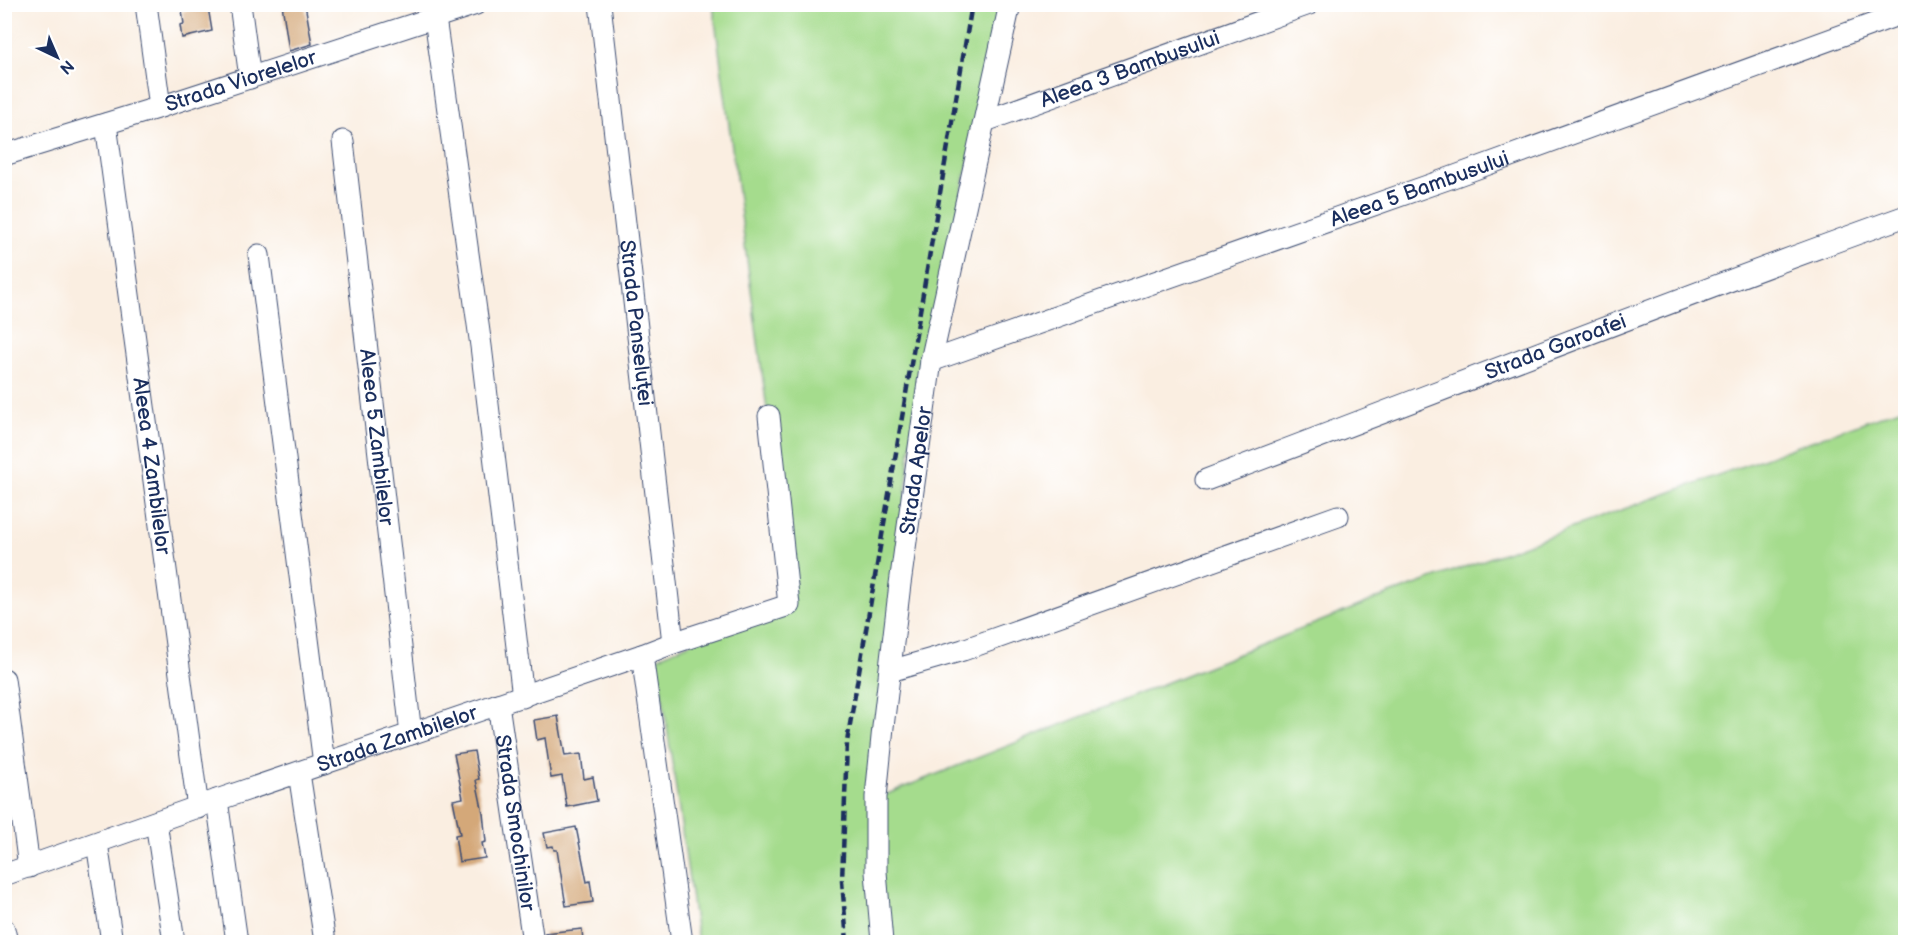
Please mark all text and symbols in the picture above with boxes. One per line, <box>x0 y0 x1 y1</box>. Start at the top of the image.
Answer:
street label: Aleea 3 Bambusului <box>1037 25 1223 113</box>
north arrow <box>27 27 87 87</box>
street label: Strada Viorelelor <box>162 44 320 117</box>
text: N <box>55 56 77 78</box>
street label: Aleea 5 Bambusului <box>1327 145 1512 232</box>
street label: Strada Panseluței <box>615 238 658 407</box>
street label: Strada Garoafei <box>1481 308 1630 385</box>
street label: Aleea 5 Zambilelor <box>354 347 400 527</box>
street label: Aleea 4 Zambilelor <box>128 376 176 556</box>
street label: Strada Apelor <box>894 404 937 537</box>
street label: Strada Zambilelor <box>313 700 481 778</box>
street label: Strada Smochinilor <box>490 733 541 913</box>

